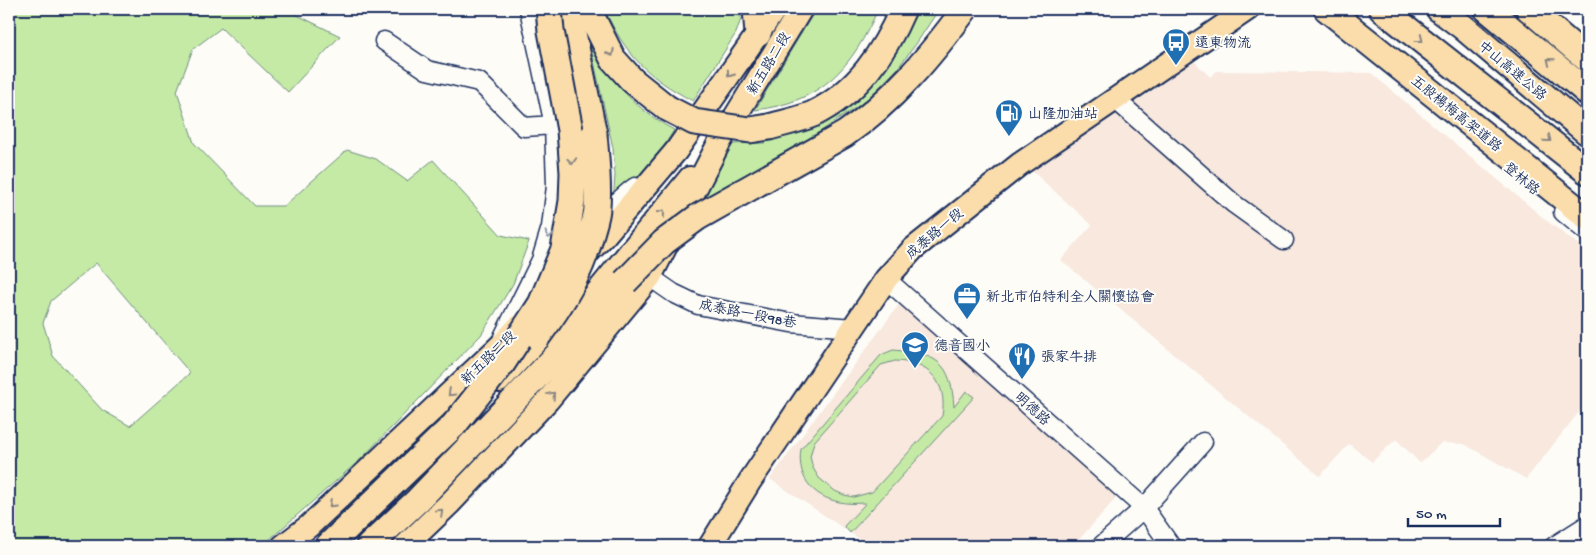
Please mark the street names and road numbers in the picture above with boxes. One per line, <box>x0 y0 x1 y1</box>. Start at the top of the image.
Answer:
street label: 新五路二段 <box>744 29 795 99</box>
street label: 中山高速公路 <box>1474 38 1550 105</box>
street label: 五股楊梅高架道路 <box>1407 72 1505 157</box>
street label: 登林路 <box>1499 159 1543 200</box>
street label: 成泰路一段 <box>903 205 968 264</box>
street label: 成泰路一段98巷 <box>697 297 799 333</box>
street label: 新五路二段 <box>458 328 521 389</box>
street label: 明德路 <box>1010 389 1053 430</box>

